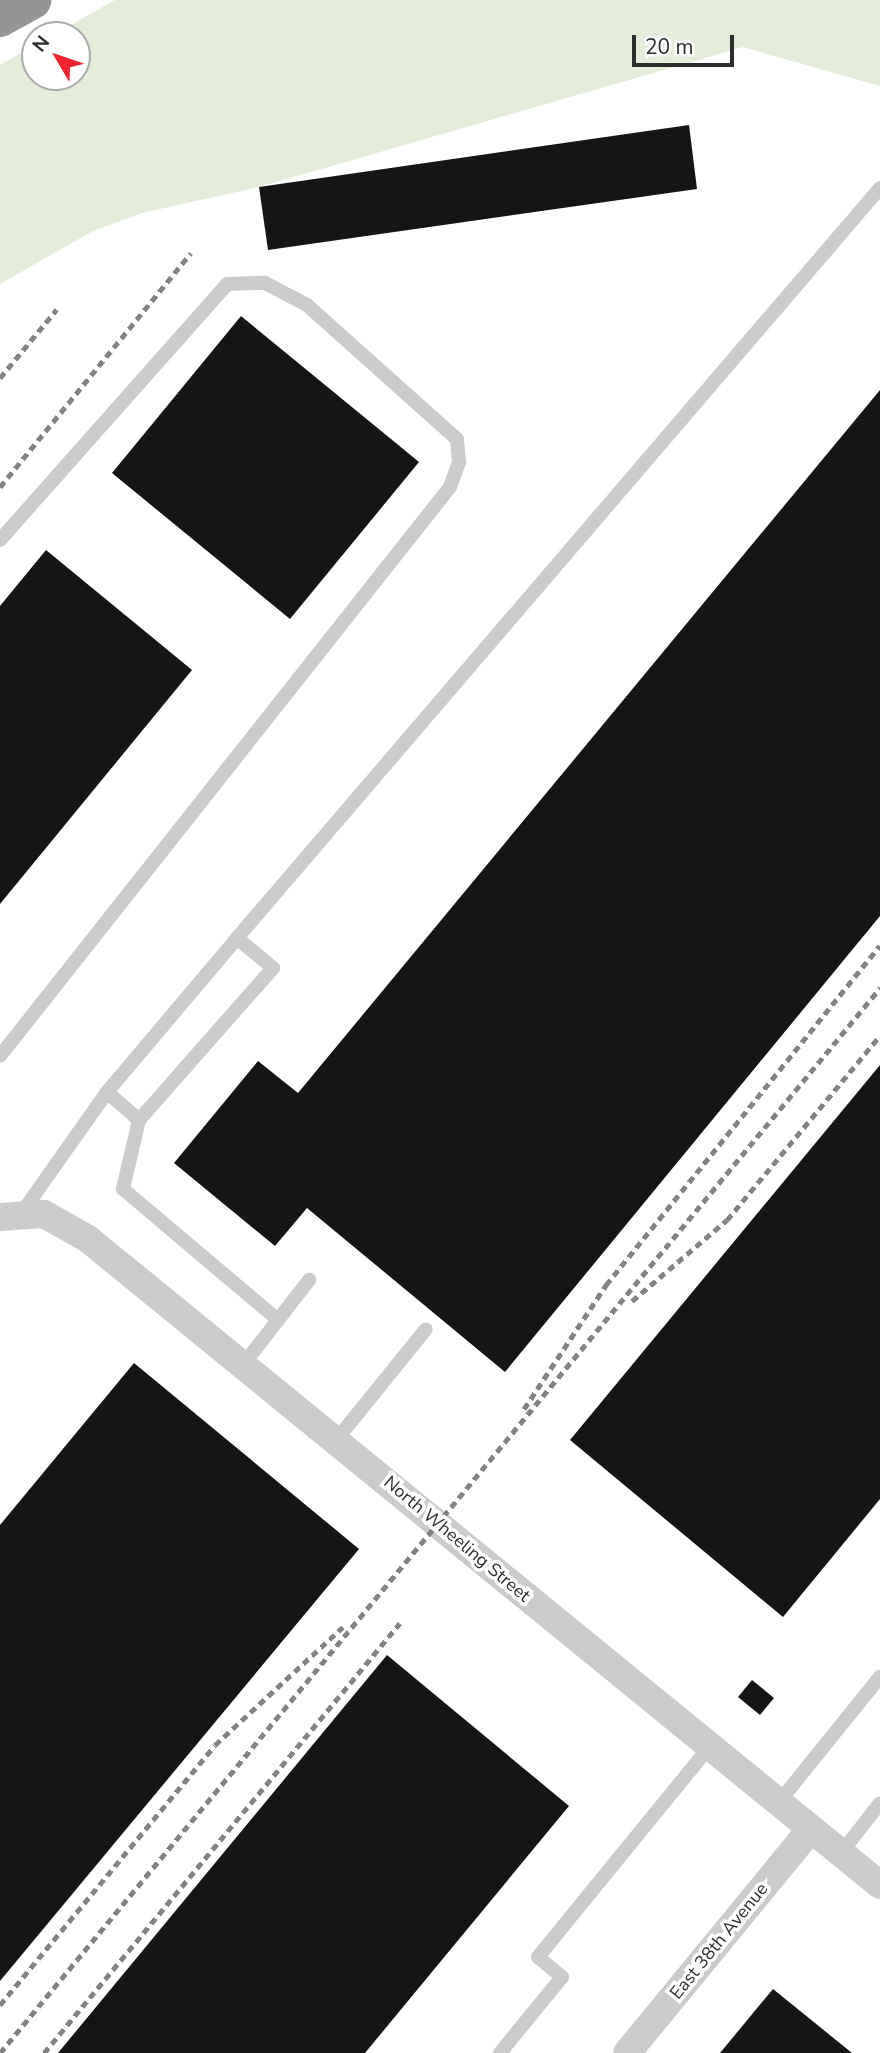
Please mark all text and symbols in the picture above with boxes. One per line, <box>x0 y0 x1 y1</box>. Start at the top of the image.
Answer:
north arrow <box>21 21 91 91</box>
scale bar <box>635 21 736 65</box>
text: N <box>27 30 56 58</box>
text: 20 m <box>645 33 694 61</box>
street label: North Wheeling Street <box>379 1471 535 1607</box>
street label: East 38th Avenue <box>665 1878 773 2004</box>

